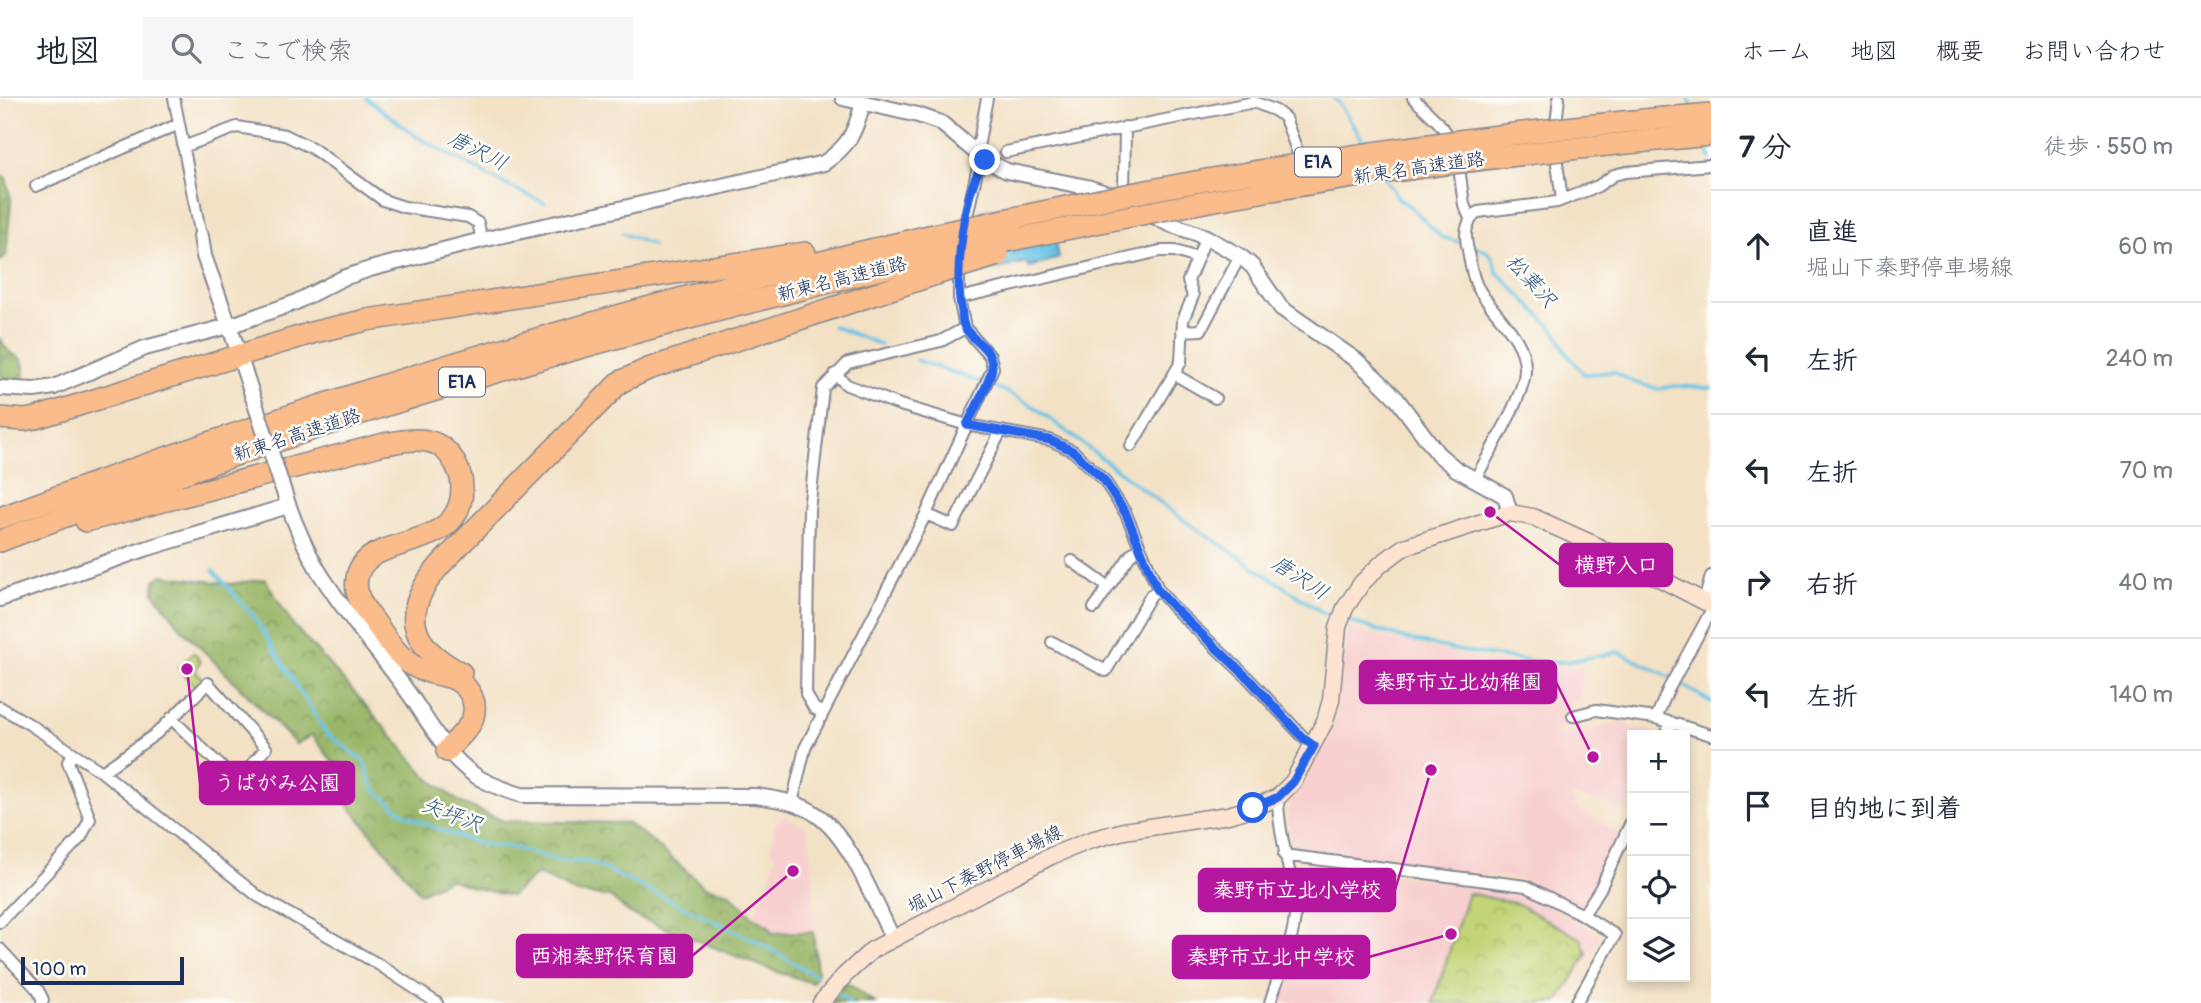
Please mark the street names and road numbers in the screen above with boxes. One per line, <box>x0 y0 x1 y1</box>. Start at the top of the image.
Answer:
street label: 新東名高速道路 <box>1351 147 1487 189</box>
road number: E1A <box>1295 148 1341 176</box>
street label: 新東名高速道路 <box>775 251 909 307</box>
road number: E1A <box>439 368 485 396</box>
street label: 新東名高速道路 <box>230 403 364 467</box>
street label: 堀山下秦野停車場線 <box>903 819 1067 919</box>

